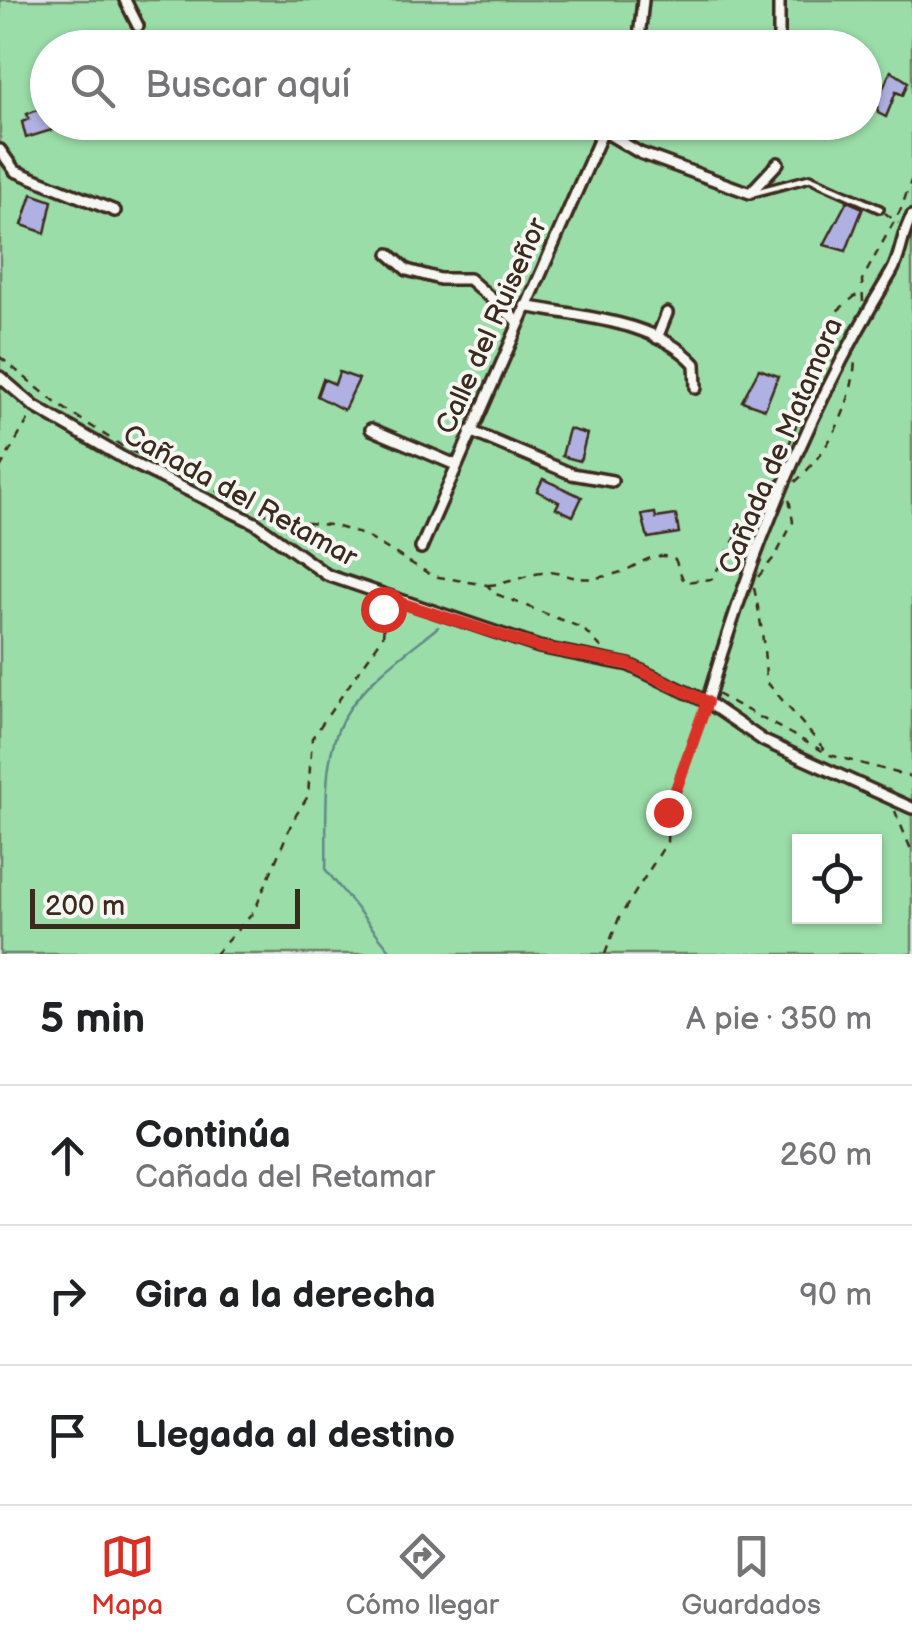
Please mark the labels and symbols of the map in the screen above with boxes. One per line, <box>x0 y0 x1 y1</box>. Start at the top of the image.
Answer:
street label: Calle del Ruiseñor <box>430 212 555 439</box>
street label: Cañada de Matamora <box>712 313 850 579</box>
street label: Cañada del Retamar <box>117 418 364 575</box>
route start <box>361 587 407 633</box>
route end <box>646 790 692 836</box>
scale bar <box>30 884 300 928</box>

